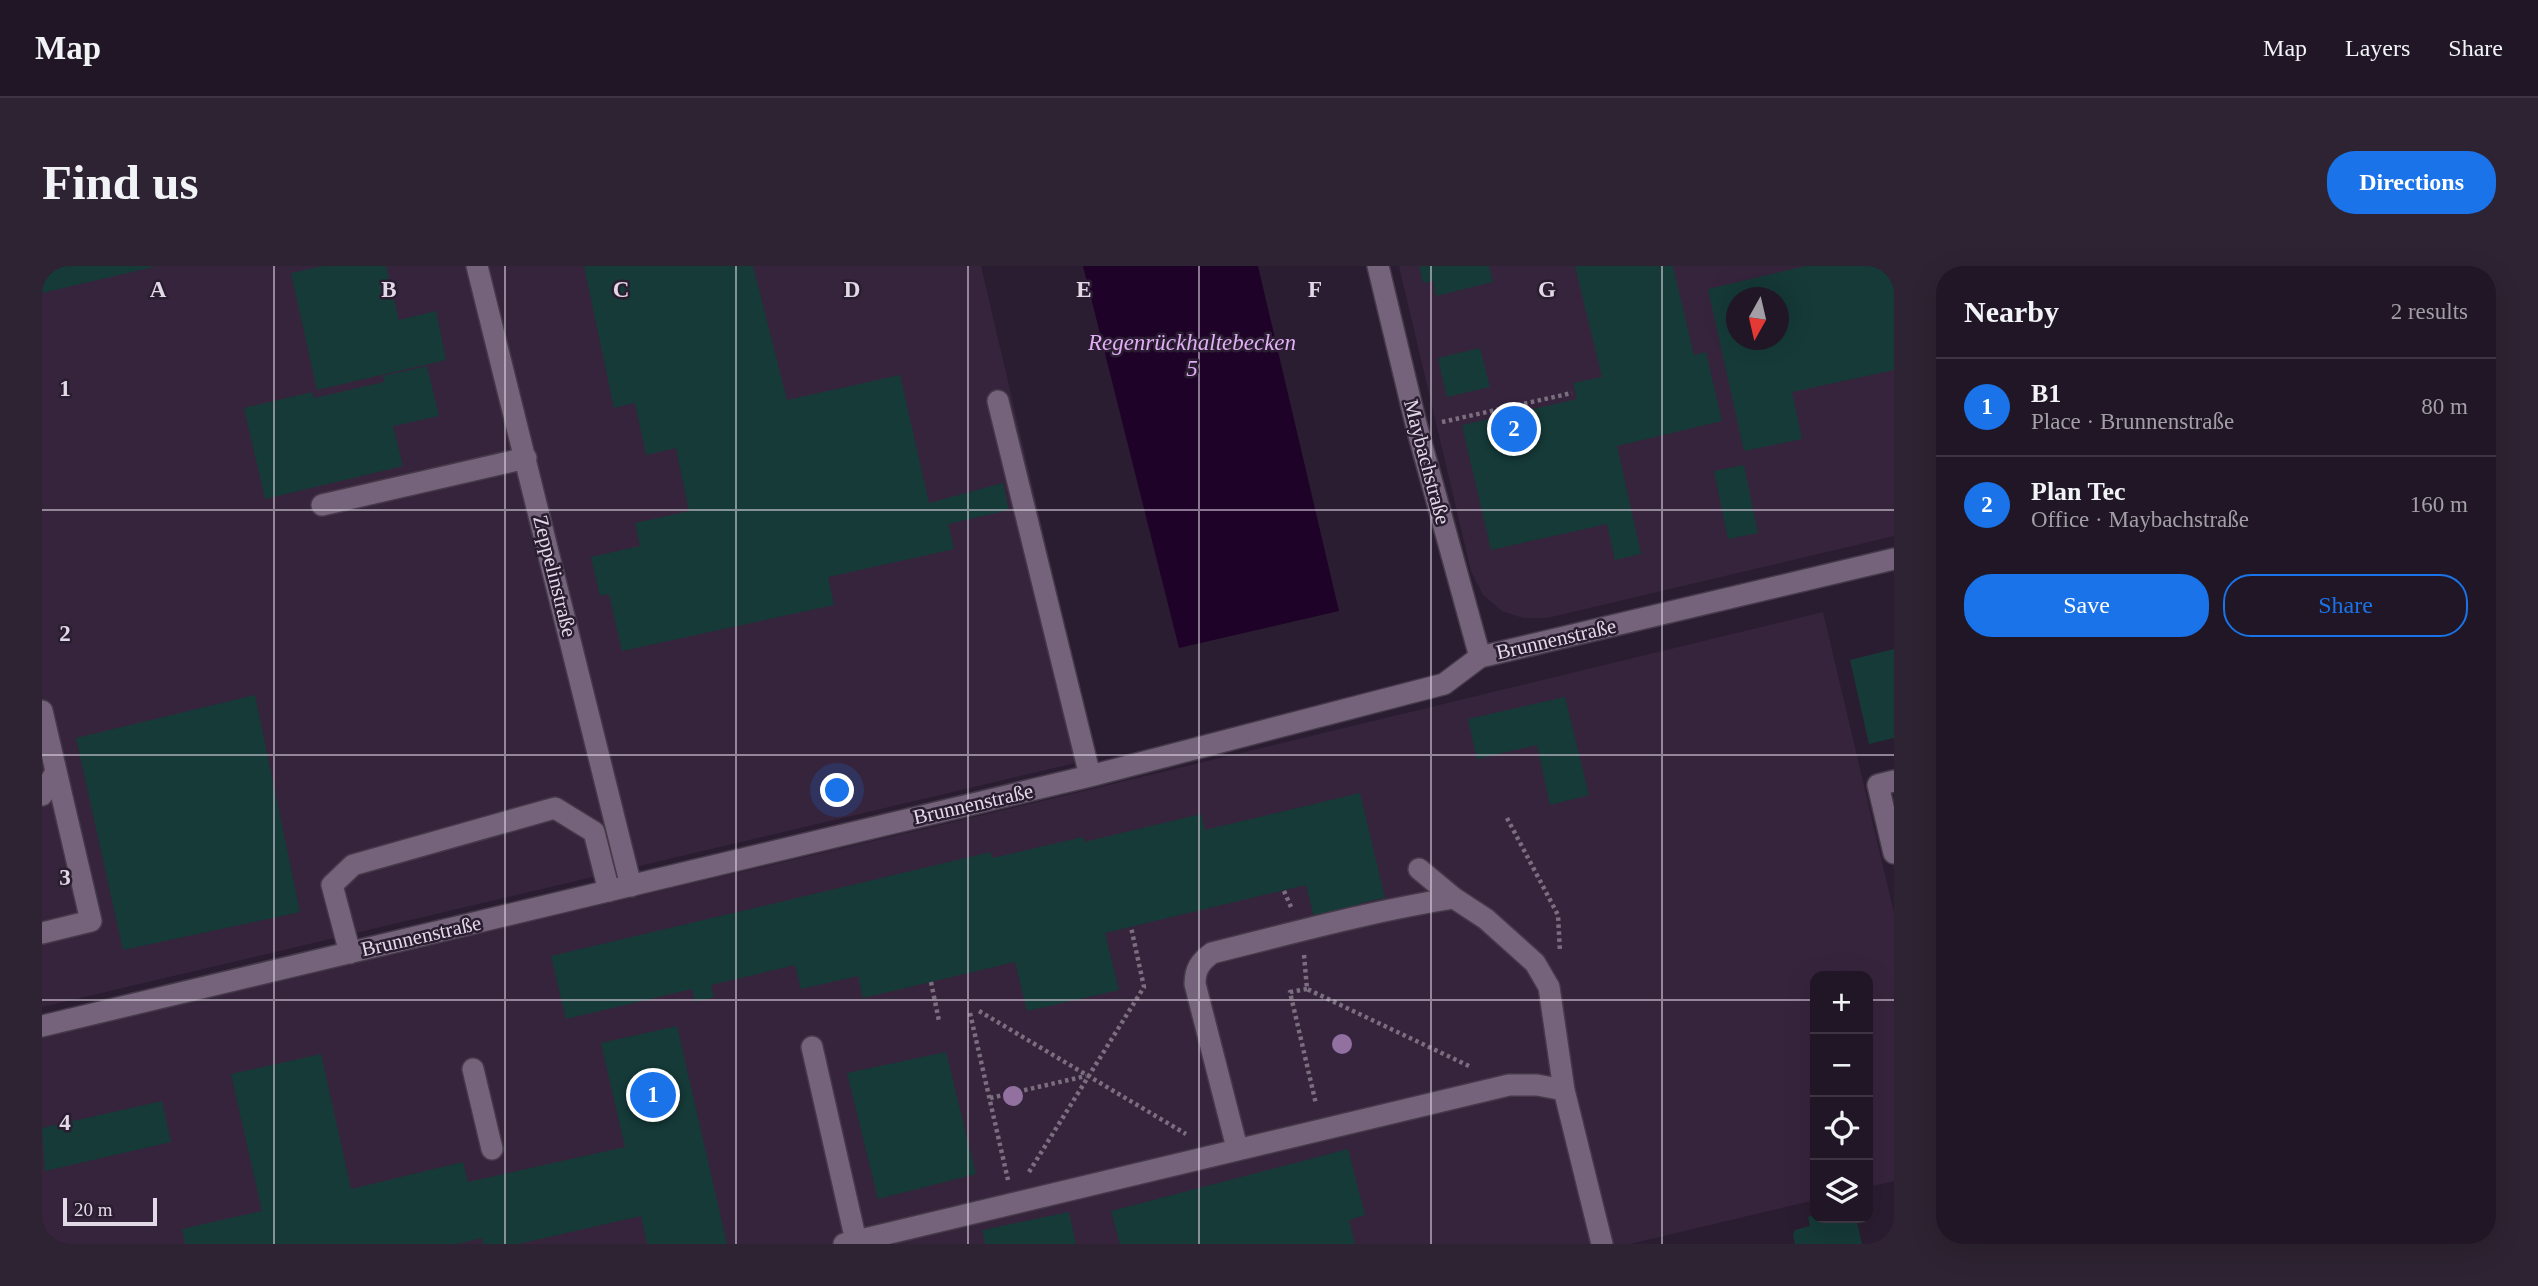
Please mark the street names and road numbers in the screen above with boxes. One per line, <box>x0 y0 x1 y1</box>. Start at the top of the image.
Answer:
street label: Maybachstraße <box>1399 397 1455 527</box>
street label: Zeppelinstraße <box>528 513 582 639</box>
street label: Brunnenstraße <box>1494 614 1618 664</box>
street label: Brunnenstraße <box>911 779 1035 829</box>
street label: Brunnenstraße <box>359 911 483 961</box>

